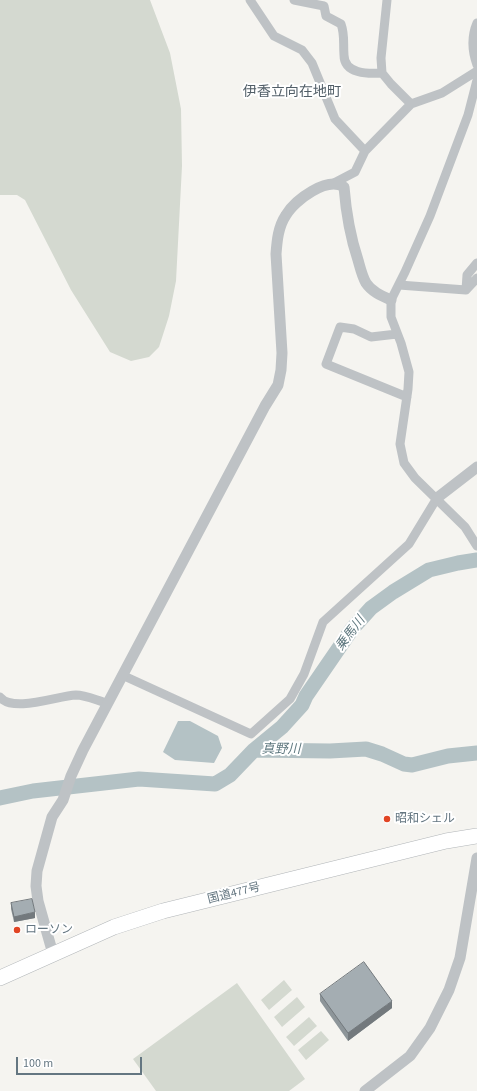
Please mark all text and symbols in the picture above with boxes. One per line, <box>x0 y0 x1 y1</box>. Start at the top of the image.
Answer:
district label: 伊香立向在地町 <box>243 85 341 101</box>
water label: 乗馬川 <box>333 614 369 654</box>
water label: 真野川 <box>262 742 300 758</box>
place label: 昭和シェル <box>395 812 455 826</box>
marker: 昭和シェル <box>382 814 392 824</box>
street label: 国道477号 <box>206 880 262 908</box>
place label: ローソン <box>25 923 73 937</box>
marker: ローソン <box>12 925 22 935</box>
scale bar <box>18 1049 144 1075</box>
text: 100 m <box>23 1055 53 1072</box>

